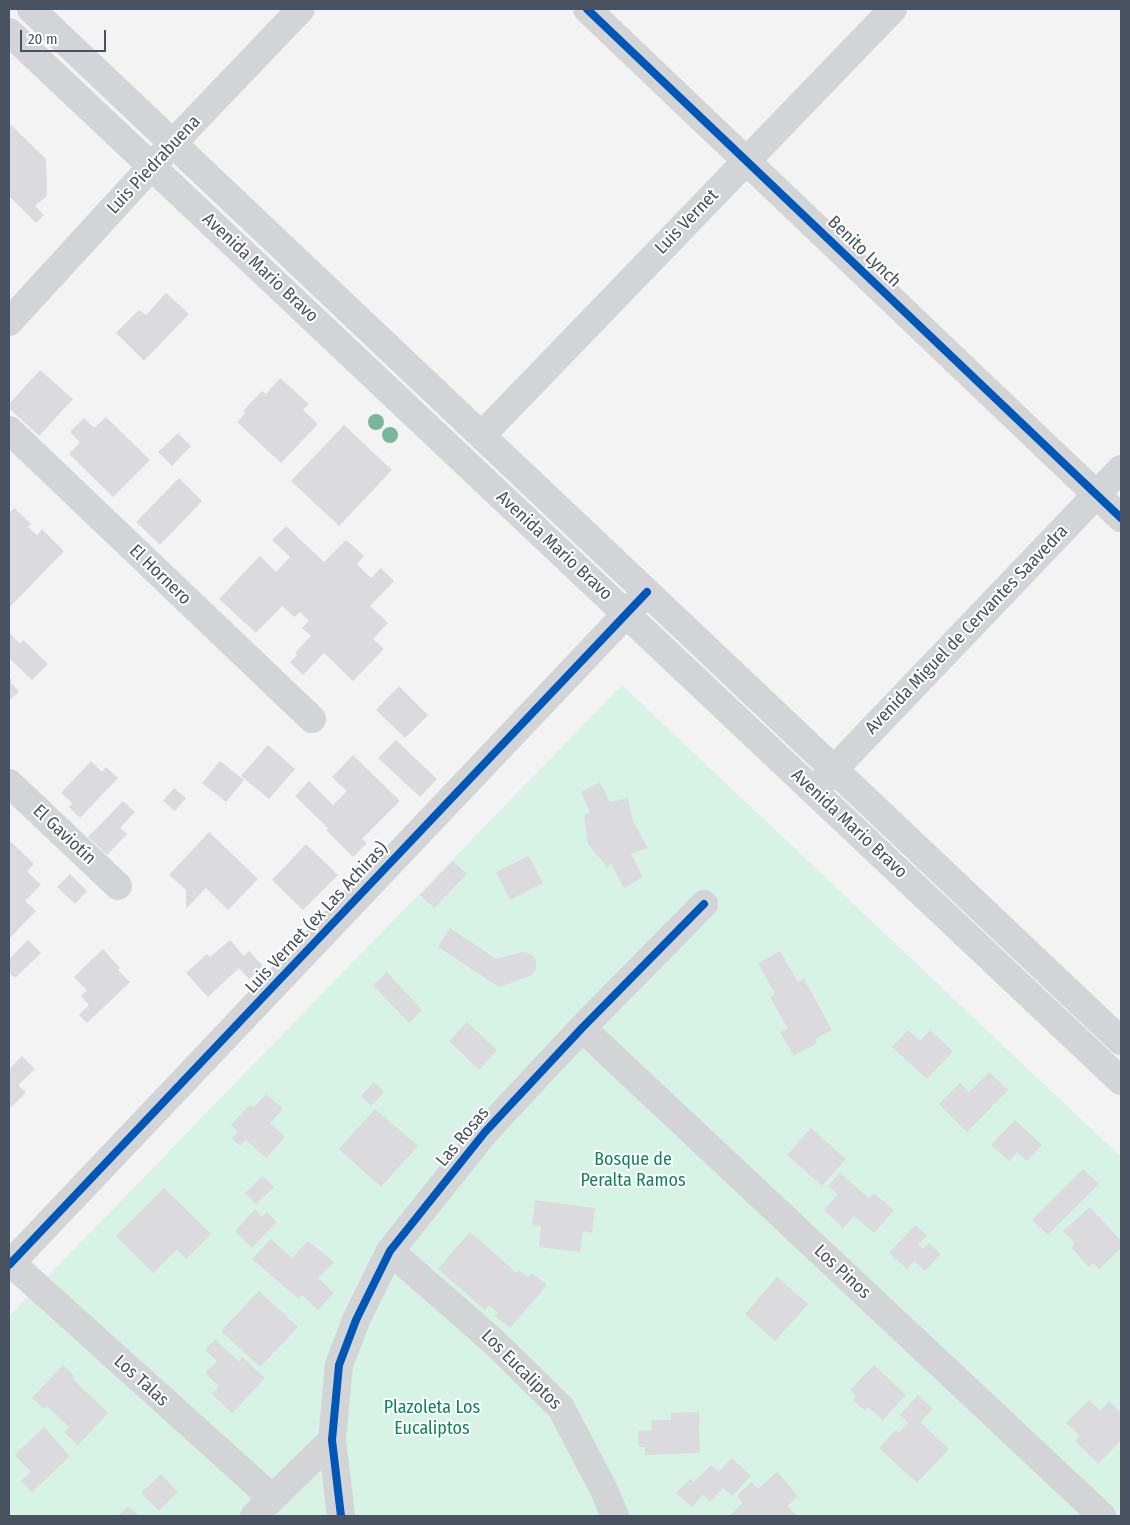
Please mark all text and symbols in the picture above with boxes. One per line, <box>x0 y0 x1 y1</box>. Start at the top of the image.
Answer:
scale bar <box>22 20 109 52</box>
text: 20 m <box>28 30 58 48</box>
street label: Luis Piedrabuena <box>103 111 205 219</box>
street label: Luis Vernet <box>651 185 723 259</box>
street label: Avenida Mario Bravo <box>198 209 322 327</box>
street label: Benito Lynch <box>823 212 905 292</box>
street label: Avenida Mario Bravo <box>492 487 616 605</box>
street label: Avenida Miguel de Cervantes Saavedra <box>861 521 1073 739</box>
street label: El Hornero <box>125 540 195 610</box>
street label: Avenida Mario Bravo <box>787 765 911 883</box>
street label: El Gaviotín <box>28 800 100 870</box>
street label: Luis Vernet (ex Las Achiras) <box>241 838 393 998</box>
street label: Las Rosas <box>432 1103 494 1171</box>
park label: Bosque de Peralta Ramos <box>580 1149 686 1192</box>
street label: Los Pinos <box>809 1240 875 1304</box>
street label: Los Eucaliptos <box>476 1325 566 1415</box>
street label: Los Talas <box>109 1351 173 1411</box>
park label: Plazoleta Los Eucaliptos <box>384 1397 480 1440</box>

